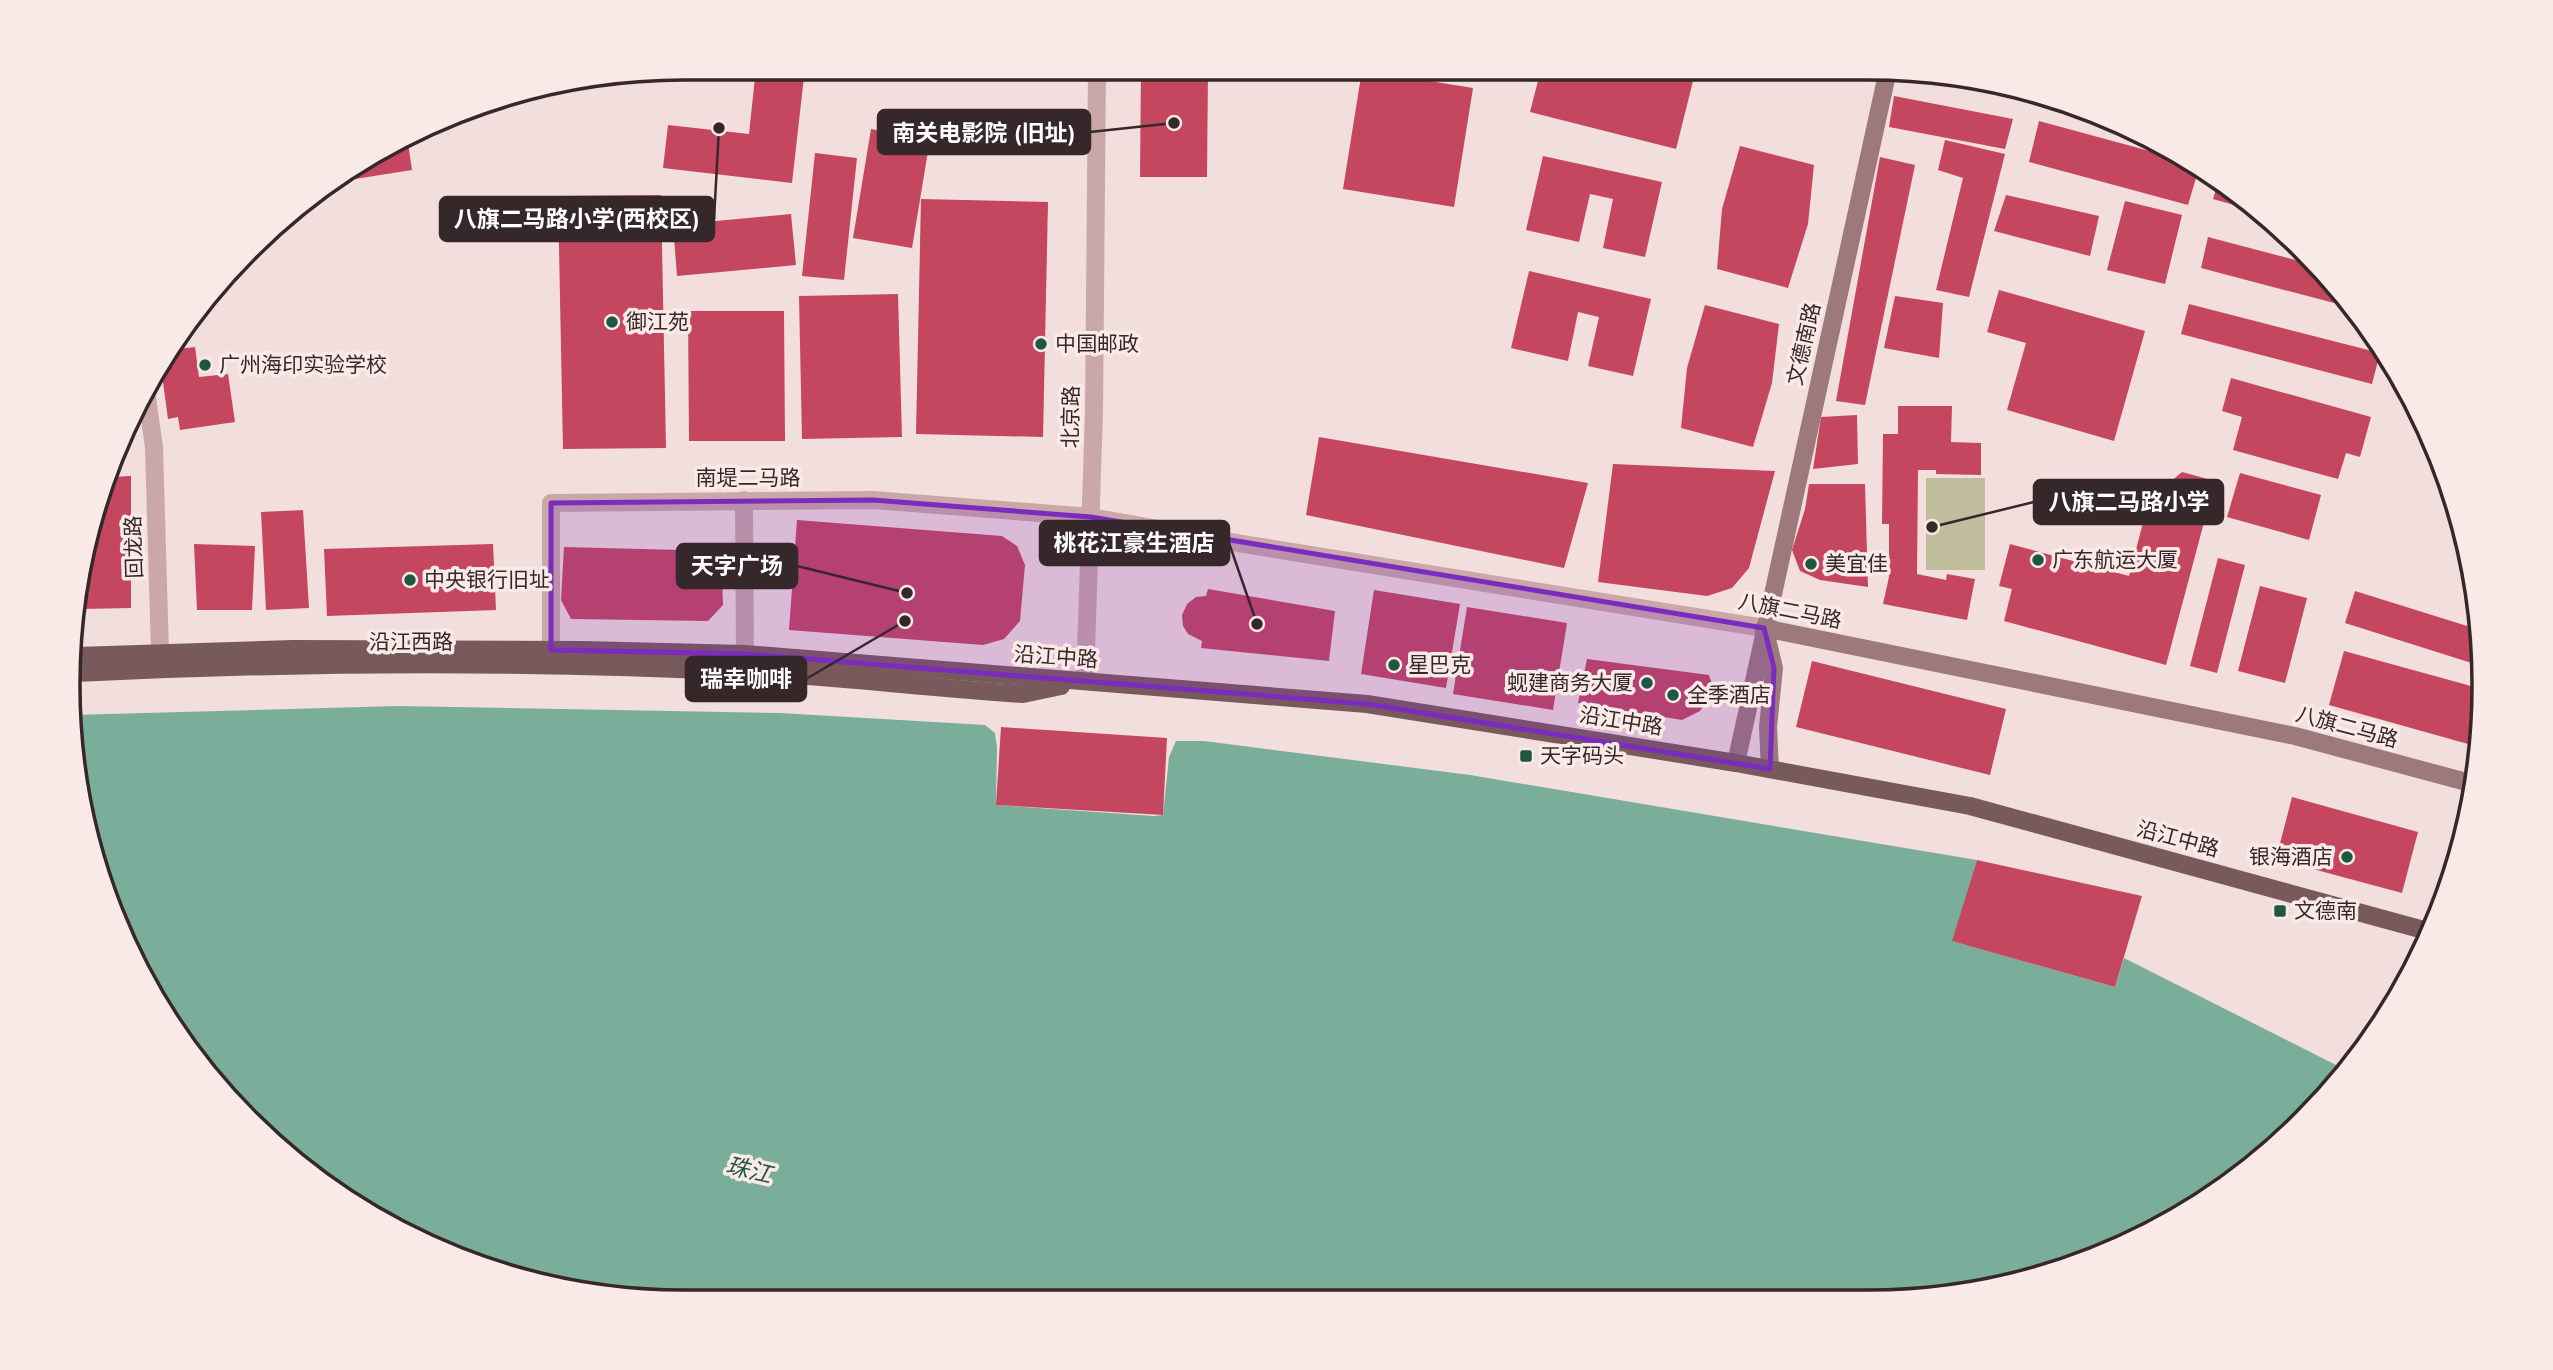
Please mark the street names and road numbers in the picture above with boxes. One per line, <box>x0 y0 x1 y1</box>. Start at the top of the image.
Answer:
street label: 文德南路 <box>1781 300 1825 388</box>
street label: 北京路 <box>1056 385 1084 449</box>
street label: 南堤二马路 <box>696 464 801 490</box>
street label: 回龙路 <box>119 515 147 579</box>
street label: 八旗二马路 <box>1736 587 1844 633</box>
street label: 沿江西路 <box>369 628 453 654</box>
street label: 沿江中路 <box>1013 640 1099 672</box>
street label: 八旗二马路 <box>2293 700 2401 752</box>
street label: 沿江中路 <box>1578 701 1665 739</box>
street label: 沿江中路 <box>2134 815 2222 861</box>

